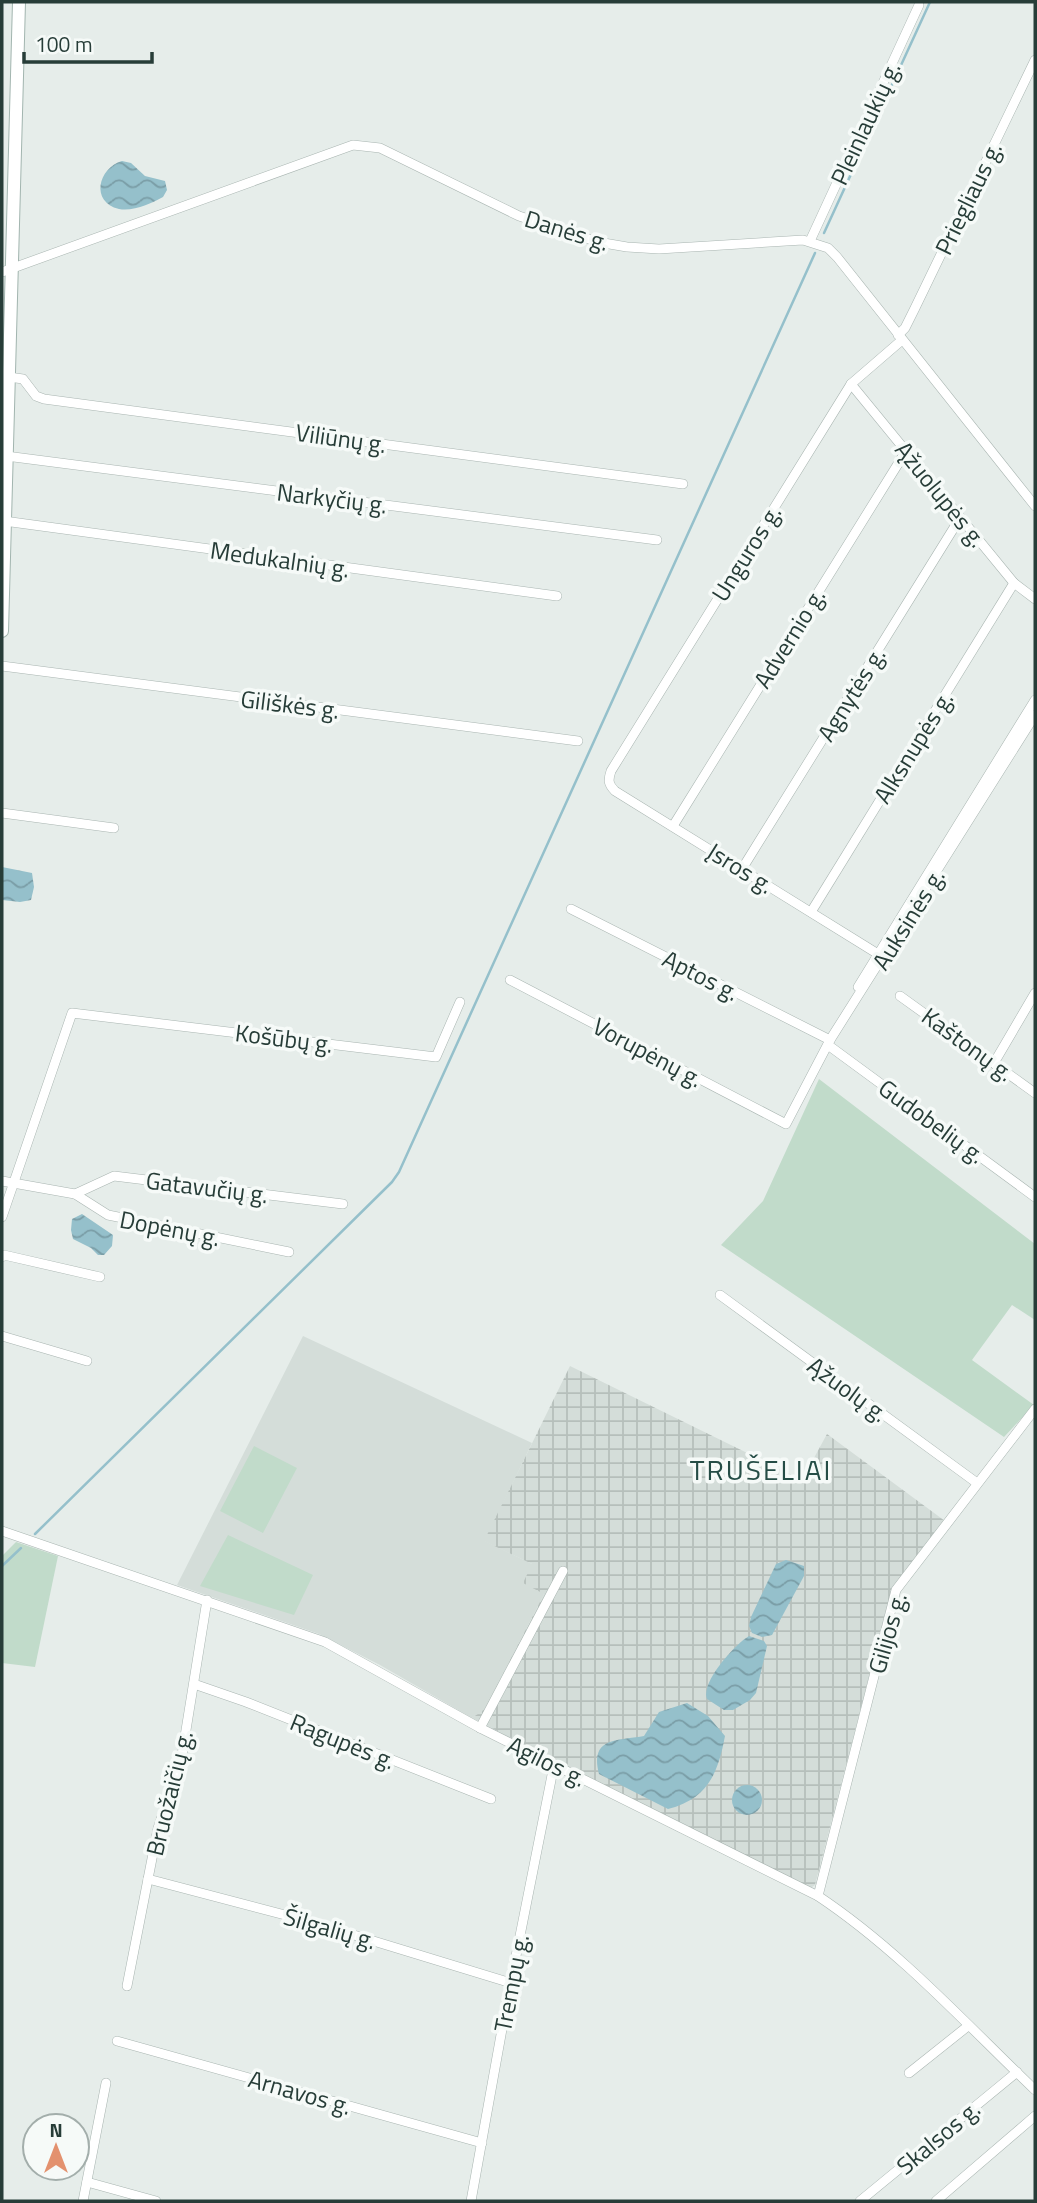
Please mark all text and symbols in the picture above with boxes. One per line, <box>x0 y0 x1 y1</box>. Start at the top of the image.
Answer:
scale bar <box>24 21 152 65</box>
text: 100 m <box>35 28 92 60</box>
street label: Pleinlaukių g. <box>821 55 909 191</box>
street label: Priegliaus g. <box>925 135 1011 261</box>
street label: Danės g. <box>520 200 614 260</box>
street label: Viliūnų g. <box>293 414 389 462</box>
street label: Ąžuolupės g. <box>887 433 995 555</box>
street label: Narkyčių g. <box>275 473 389 523</box>
street label: Unguros g. <box>702 498 790 608</box>
street label: Medukalnių g. <box>208 531 352 587</box>
street label: Advernio g. <box>744 581 834 695</box>
street label: Agnytės g. <box>808 640 894 748</box>
street label: Giliškės g. <box>239 680 341 728</box>
street label: Alksnupės g. <box>864 684 962 810</box>
street label: Įsros g. <box>701 834 781 902</box>
street label: Auksinės g. <box>863 861 953 977</box>
street label: Aptos g. <box>656 940 746 1010</box>
street label: Kaštonų g. <box>914 998 1022 1090</box>
street label: Vorupėnų g. <box>587 1008 709 1096</box>
street label: Košūbų g. <box>233 1014 335 1062</box>
street label: Gudobelių g. <box>871 1070 993 1172</box>
street label: Gatavučių g. <box>144 1162 270 1212</box>
street label: Dopėnų g. <box>117 1201 223 1255</box>
street label: Ąžuolų g. <box>800 1347 896 1431</box>
district label: TRUŠELIAI <box>690 1448 832 1491</box>
street label: Gilijos g. <box>858 1588 916 1678</box>
street label: Ragupės g. <box>285 1704 401 1778</box>
street label: Agilos g. <box>501 1726 593 1796</box>
street label: Bruožaičių g. <box>136 1727 202 1859</box>
street label: Šilgalių g. <box>280 1898 380 1958</box>
street label: Trempų g. <box>484 1931 538 2035</box>
street label: Arnavos g. <box>244 2060 356 2124</box>
street label: Skalsos g. <box>888 2091 988 2183</box>
north arrow <box>21 2112 91 2182</box>
text: N <box>49 2115 63 2144</box>

